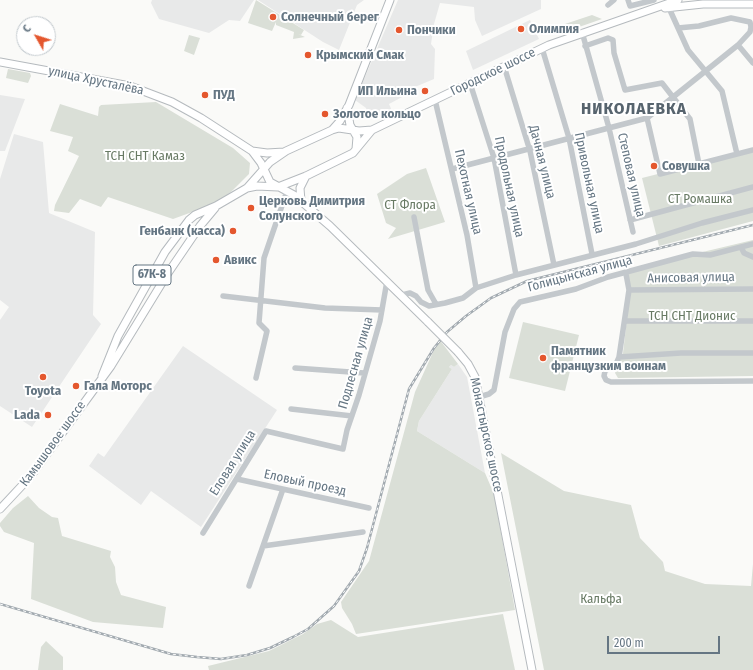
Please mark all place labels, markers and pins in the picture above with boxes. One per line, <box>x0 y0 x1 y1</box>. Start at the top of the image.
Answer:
place label: Солнечный берег <box>281 9 379 25</box>
marker: Солнечный берег <box>268 12 278 22</box>
place label: Олимпия <box>529 21 579 37</box>
place label: Пончики <box>407 22 456 38</box>
marker: Олимпия <box>516 24 526 34</box>
marker: Пончики <box>394 25 404 35</box>
place label: Крымский Смак <box>316 47 404 63</box>
marker: Крымский Смак <box>303 50 313 60</box>
place label: ИП Ильина <box>358 83 417 99</box>
marker: ИП Ильина <box>420 86 430 96</box>
place label: ПУД <box>213 87 235 103</box>
marker: ПУД <box>200 90 210 100</box>
place label: Золотое кольцо <box>333 106 421 122</box>
marker: Золотое кольцо <box>320 109 330 119</box>
place label: Совушка <box>662 158 710 174</box>
marker: Совушка <box>649 161 659 171</box>
place label: Церковь Димитрия Солунского <box>259 193 365 224</box>
marker: Церковь Димитрия Солунского <box>246 203 256 213</box>
place label: Генбанк (касса) <box>140 223 225 239</box>
marker: Генбанк (касса) <box>228 226 238 236</box>
place label: Авикс <box>224 252 257 268</box>
marker: Авикс <box>211 255 221 265</box>
place label: Памятник французким воинам <box>551 343 666 374</box>
marker: Памятник французким воинам <box>538 353 548 363</box>
marker: Toyota <box>38 372 48 382</box>
place label: Гала Моторс <box>84 378 152 394</box>
marker: Гала Моторс <box>71 381 81 391</box>
place label: Toyota <box>25 383 61 399</box>
place label: Lada <box>14 407 40 423</box>
marker: Lada <box>43 410 53 420</box>

